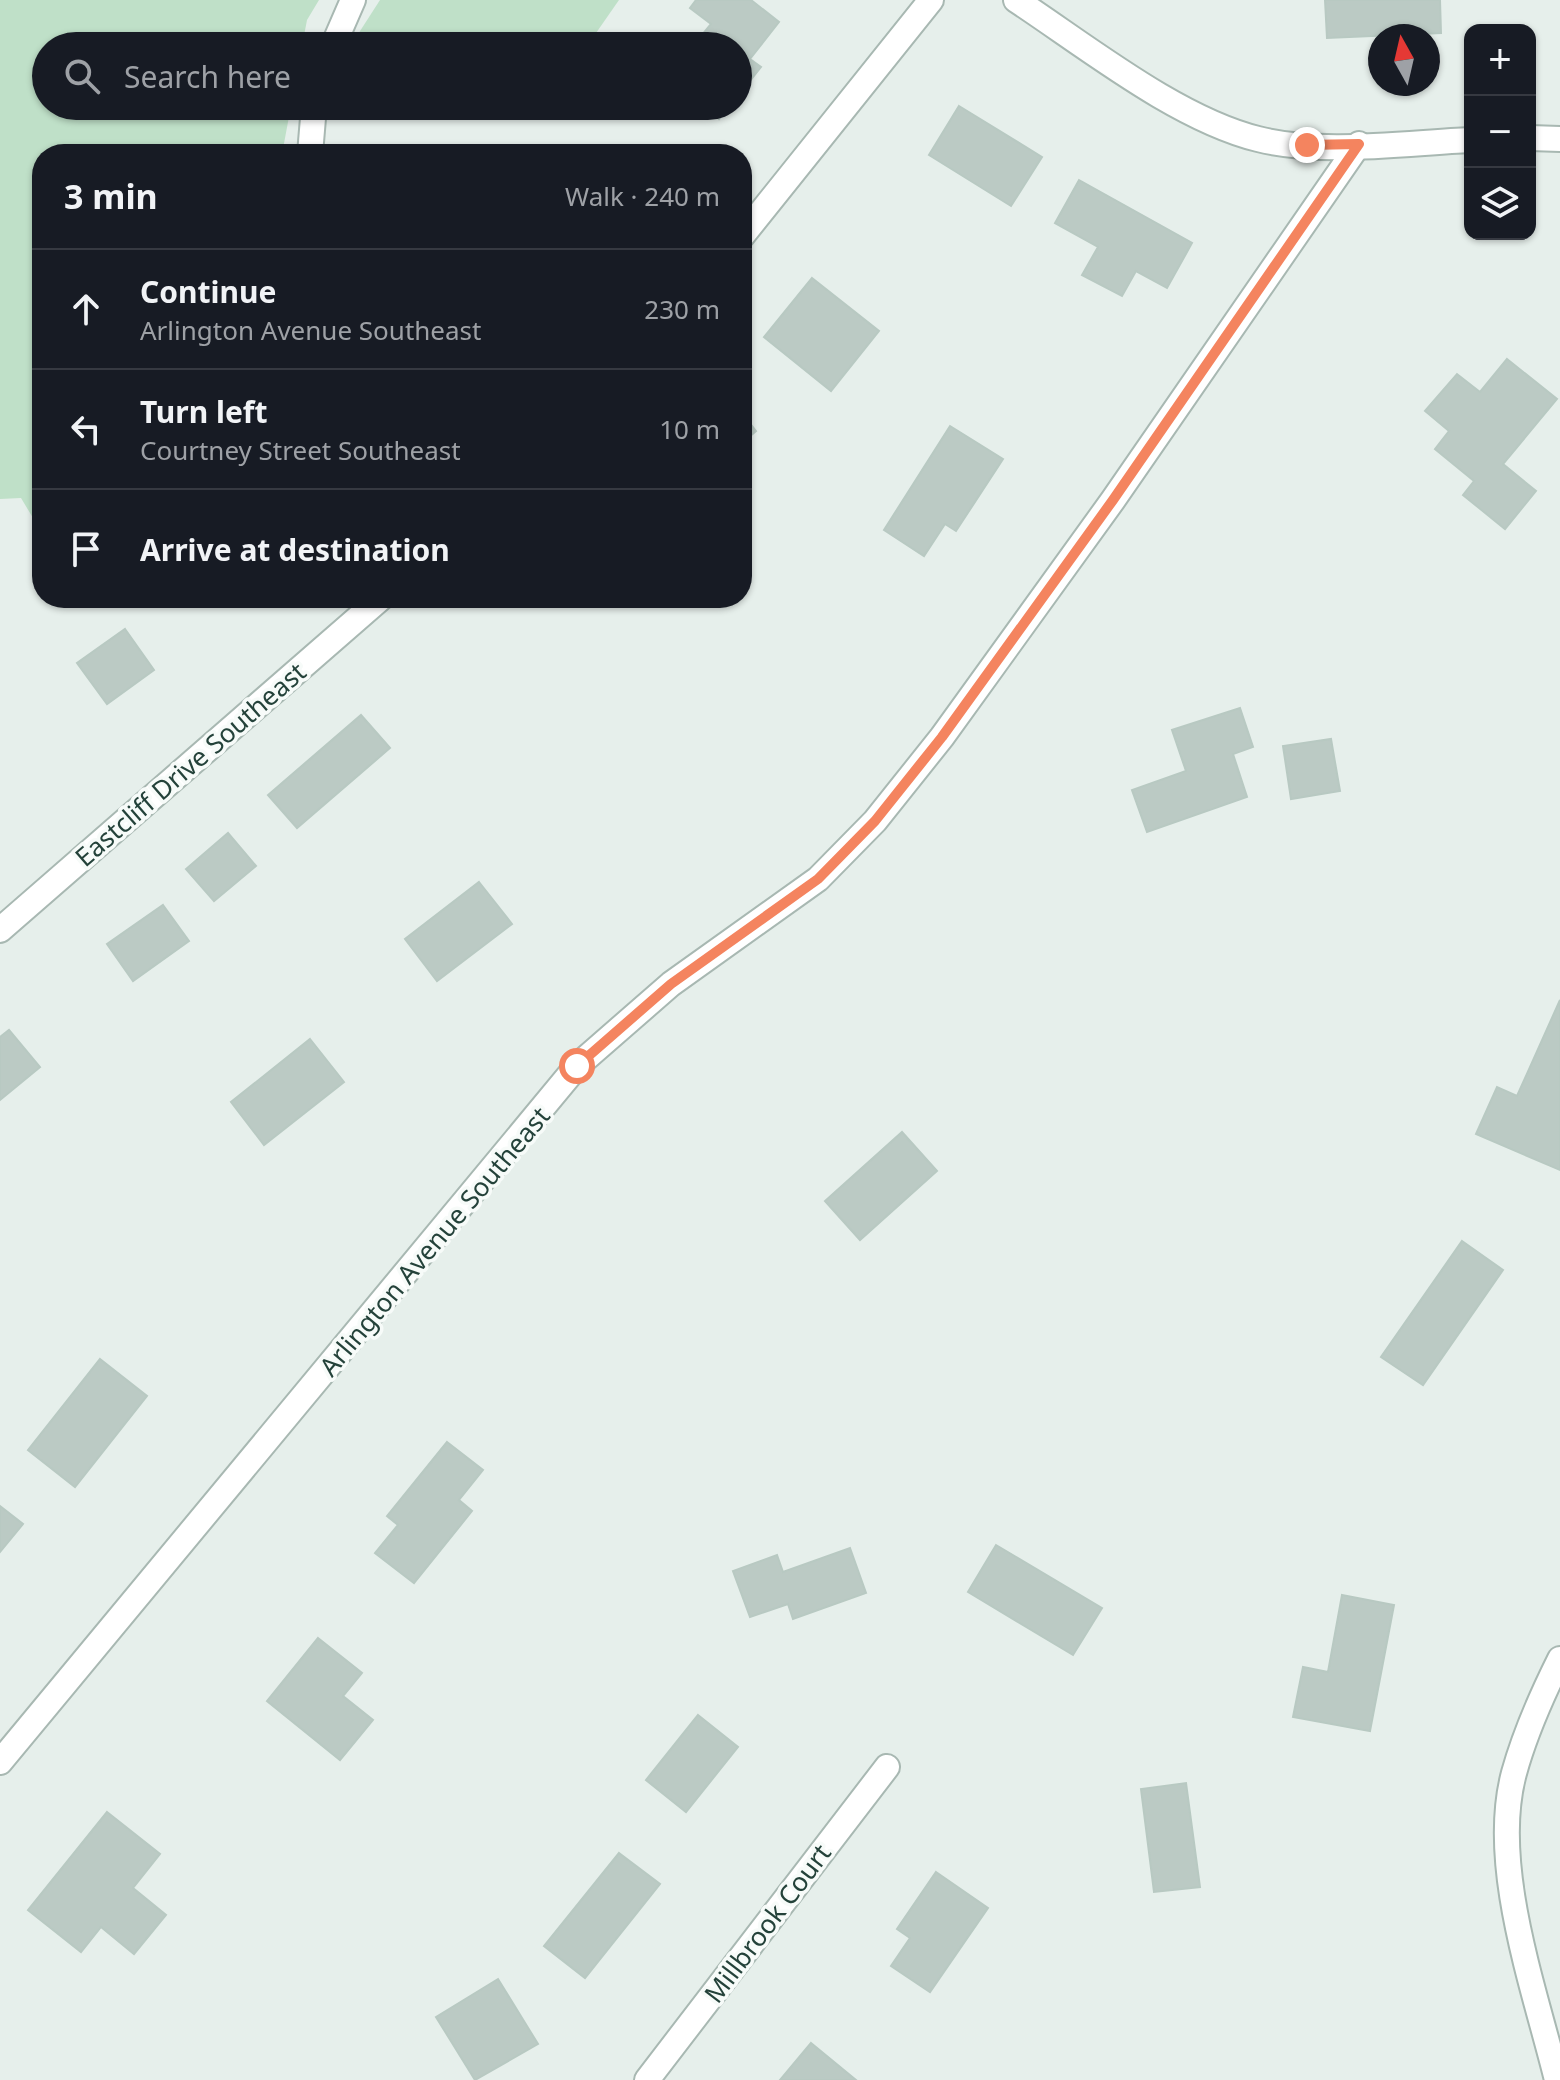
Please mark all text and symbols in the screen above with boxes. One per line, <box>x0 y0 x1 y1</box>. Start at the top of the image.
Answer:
north arrow <box>1368 24 1440 96</box>
map controls <box>1464 24 1536 240</box>
button: + <box>1464 24 1536 96</box>
search box <box>32 32 752 120</box>
icon: search <box>60 54 104 98</box>
text: Search here <box>124 56 291 97</box>
button: − <box>1464 96 1536 168</box>
route end <box>1289 127 1325 163</box>
button: layers <box>1464 168 1536 240</box>
text: 3 min <box>64 173 158 219</box>
text: Walk · 240 m <box>565 178 720 214</box>
text: Continue <box>140 271 276 312</box>
icon: ahead <box>64 287 108 331</box>
text: 230 m <box>644 291 720 327</box>
text: Arlington Avenue Southeast <box>140 312 481 348</box>
text: Turn left <box>140 391 268 432</box>
icon: left <box>64 407 108 451</box>
text: 10 m <box>659 411 720 447</box>
text: Courtney Street Southeast <box>140 432 461 468</box>
icon: arrive <box>64 527 108 571</box>
text: Arrive at destination <box>140 529 450 570</box>
street label: Eastcliff Drive Southeast <box>67 654 313 874</box>
route start <box>559 1048 595 1084</box>
street label: Arlington Avenue Southeast <box>310 1099 558 1383</box>
street label: Millbrook Court <box>695 1836 839 2010</box>

